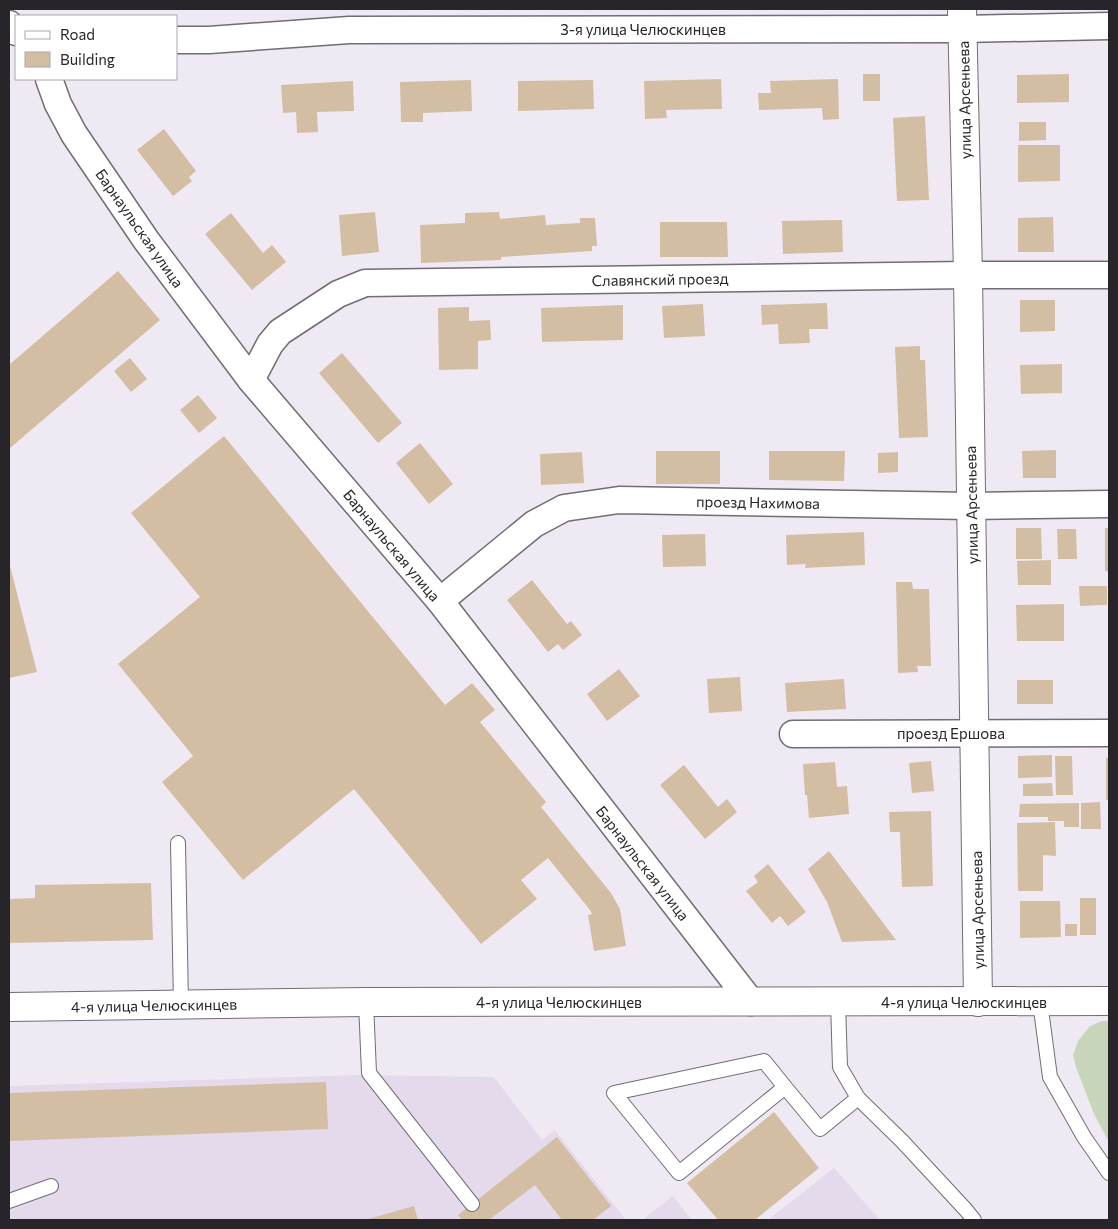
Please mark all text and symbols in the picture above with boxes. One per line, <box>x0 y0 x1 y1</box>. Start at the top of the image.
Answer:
legend <box>15 15 178 80</box>
street label: 3-я улица Челюскинцев <box>560 20 726 38</box>
text: Road <box>60 25 95 43</box>
street label: улица Арсеньева <box>954 41 974 159</box>
text: Building <box>60 50 115 68</box>
street label: Барнаульская улица <box>92 165 188 291</box>
street label: Славянский проезд <box>591 269 729 289</box>
street label: улица Арсеньева <box>961 446 981 564</box>
street label: Барнаульская улица <box>340 485 444 605</box>
street label: проезд Нахимова <box>696 492 820 512</box>
street label: проезд Ершова <box>897 724 1005 742</box>
street label: Барнаульская улица <box>593 802 693 924</box>
street label: улица Арсеньева <box>967 851 987 969</box>
street label: 4-я улица Челюскинцев <box>476 993 642 1011</box>
street label: 4-я улица Челюскинцев <box>881 993 1047 1011</box>
street label: 4-я улица Челюскинцев <box>71 995 237 1015</box>

